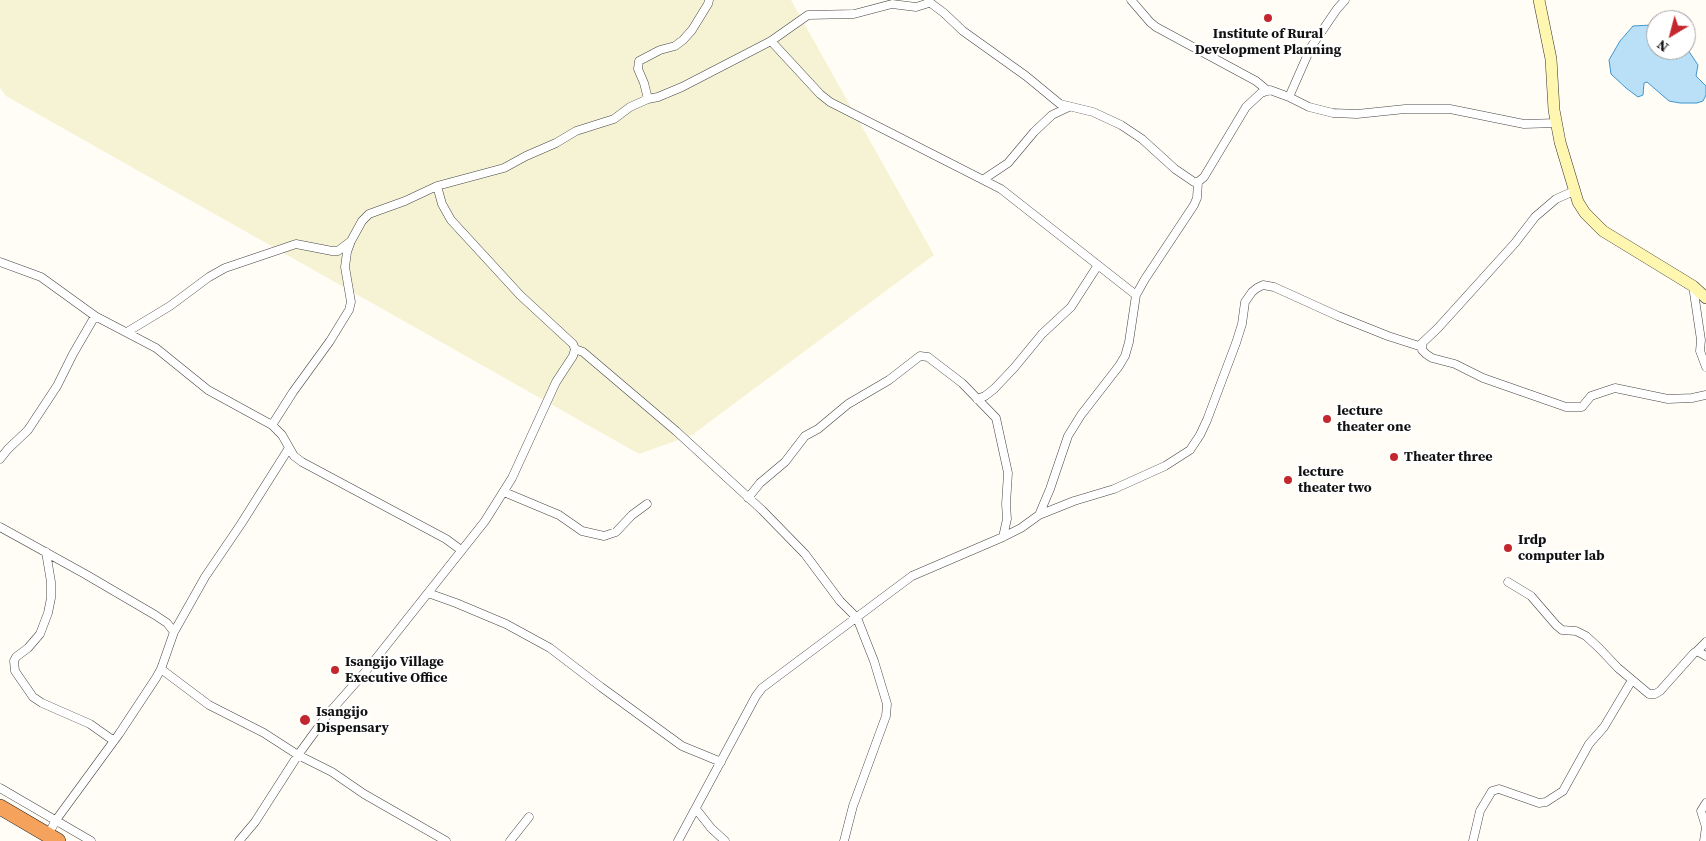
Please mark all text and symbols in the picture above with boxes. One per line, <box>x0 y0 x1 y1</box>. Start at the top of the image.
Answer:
north arrow <box>1646 10 1696 60</box>
marker: Institute of Rural Development Planning <box>1262 12 1274 24</box>
place label: Institute of Rural Development Planning <box>1195 26 1341 58</box>
text: N <box>1652 35 1673 57</box>
place label: lecture theater one <box>1337 403 1411 436</box>
marker: lecture theater one <box>1321 413 1333 425</box>
place label: Theater three <box>1404 449 1492 465</box>
marker: Theater three <box>1388 451 1400 463</box>
place label: lecture theater two <box>1298 464 1372 497</box>
marker: lecture theater two <box>1282 474 1294 486</box>
place label: Irdp computer lab <box>1518 532 1605 564</box>
marker: Irdp computer lab <box>1502 542 1514 554</box>
place label: Isangijo Village Executive Office <box>345 654 448 686</box>
marker: Isangijo Village Executive Office <box>329 664 341 676</box>
place label: Isangijo Dispensary <box>316 704 389 736</box>
marker: Isangijo Dispensary <box>298 713 312 727</box>

